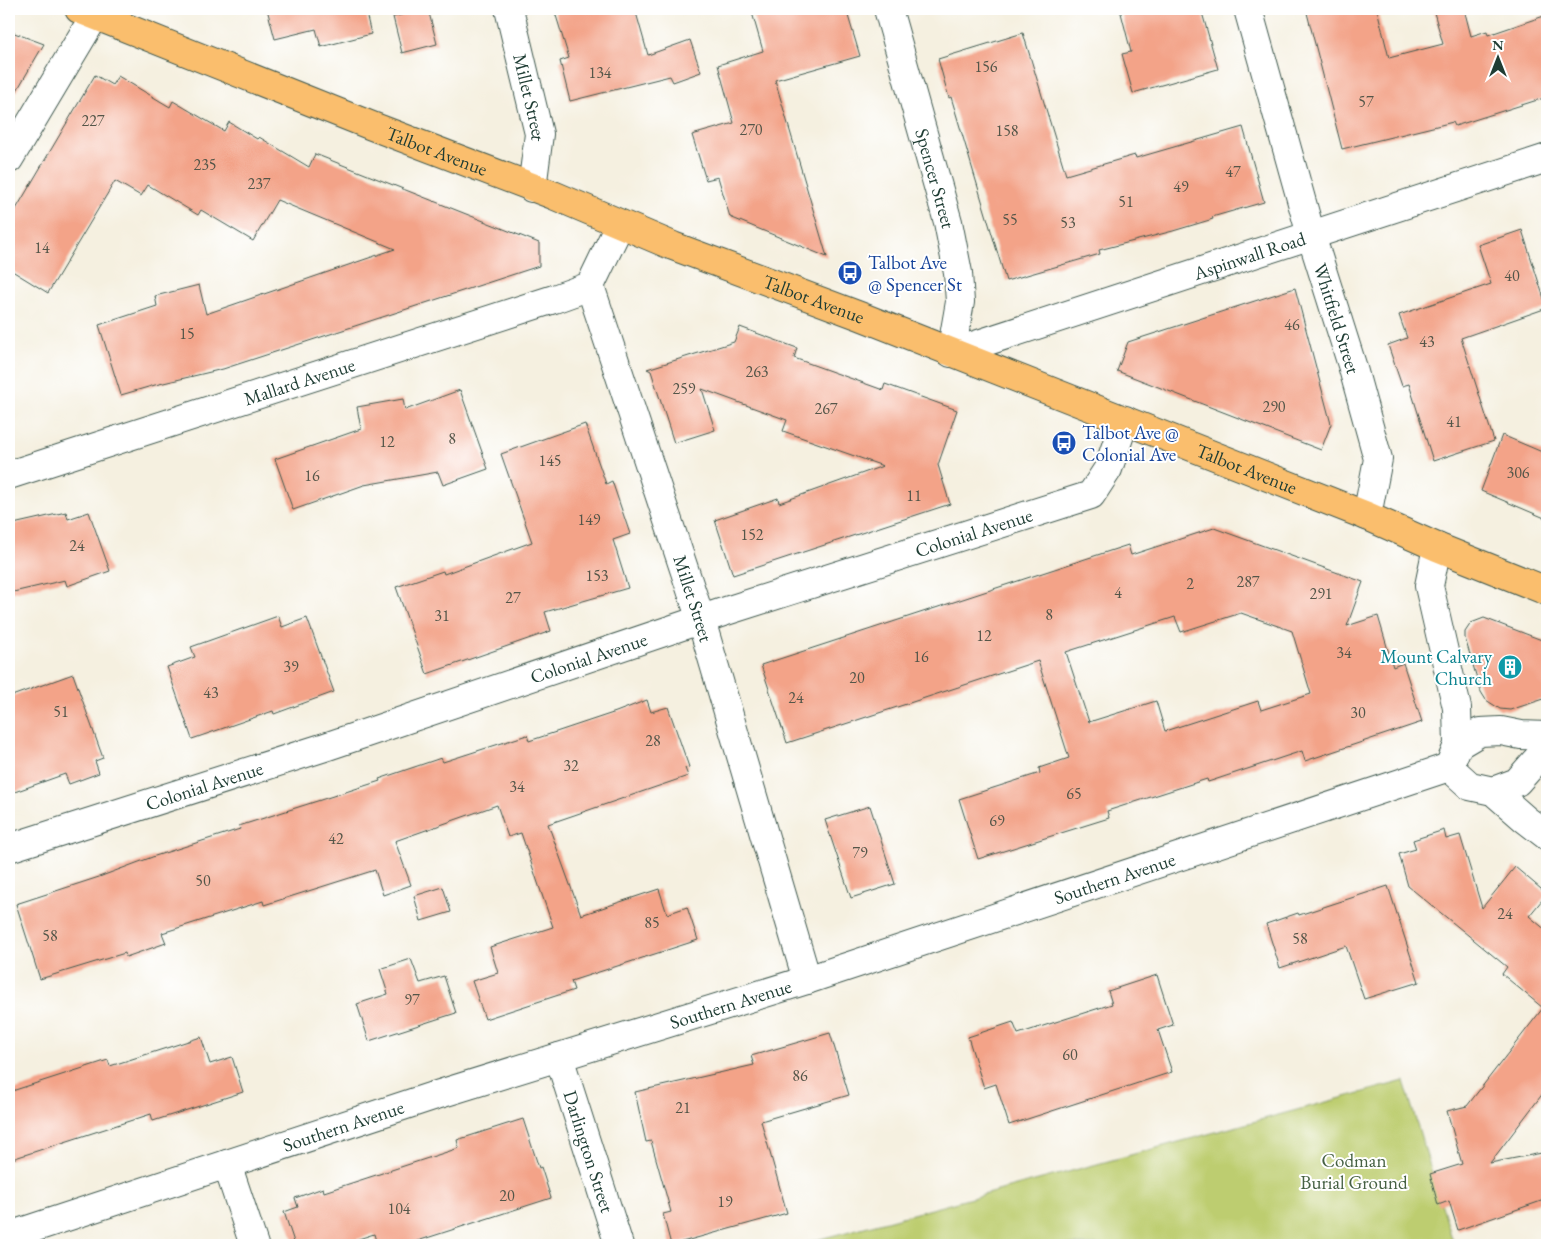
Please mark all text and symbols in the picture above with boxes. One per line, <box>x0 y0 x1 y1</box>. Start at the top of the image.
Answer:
north arrow <box>1474 32 1524 82</box>
text: N <box>1492 36 1504 54</box>
street label: Millet Street <box>507 51 551 143</box>
house number: 156 <box>974 56 998 77</box>
house number: 134 <box>588 62 612 83</box>
house number: 57 <box>1358 91 1374 112</box>
house number: 227 <box>81 110 105 131</box>
house number: 270 <box>739 119 763 140</box>
house number: 158 <box>995 120 1019 141</box>
street label: Talbot Avenue <box>383 121 491 182</box>
street label: Spencer Street <box>909 126 961 231</box>
house number: 235 <box>193 154 217 175</box>
house number: 47 <box>1225 161 1241 182</box>
house number: 237 <box>247 173 271 194</box>
house number: 49 <box>1173 176 1189 197</box>
house number: 51 <box>1118 191 1134 212</box>
house number: 55 <box>1002 209 1018 230</box>
house number: 53 <box>1060 212 1076 233</box>
street label: Aspinwall Road <box>1189 226 1309 286</box>
house number: 14 <box>34 237 50 258</box>
place label: Talbot Ave @ Spencer St <box>868 250 962 297</box>
bus stop icon: Talbot Ave @ Spencer St <box>837 260 863 286</box>
street label: Whitfield Street <box>1308 260 1366 377</box>
house number: 40 <box>1504 265 1520 286</box>
street label: Talbot Avenue <box>759 269 868 330</box>
house number: 46 <box>1284 314 1300 335</box>
house number: 15 <box>179 323 195 344</box>
house number: 43 <box>1419 331 1435 352</box>
street label: Mallard Avenue <box>241 352 358 411</box>
house number: 263 <box>745 361 769 382</box>
house number: 259 <box>672 378 696 399</box>
house number: 290 <box>1262 396 1286 417</box>
house number: 267 <box>814 398 838 419</box>
house number: 41 <box>1446 411 1462 432</box>
place label: Talbot Ave @ Colonial Ave <box>1082 420 1179 467</box>
house number: 8 <box>448 428 456 449</box>
bus stop icon: Talbot Ave @ Colonial Ave <box>1051 430 1077 456</box>
house number: 12 <box>379 431 395 452</box>
street label: Talbot Avenue <box>1192 438 1301 500</box>
house number: 145 <box>538 450 562 471</box>
house number: 306 <box>1506 462 1530 483</box>
house number: 16 <box>304 465 320 486</box>
house number: 11 <box>906 485 922 506</box>
street label: Colonial Avenue <box>912 502 1036 563</box>
house number: 149 <box>577 509 601 530</box>
house number: 152 <box>740 524 764 545</box>
house number: 24 <box>69 535 85 556</box>
street label: Millet Street <box>667 552 719 645</box>
house number: 153 <box>585 565 609 586</box>
house number: 287 <box>1236 571 1260 592</box>
house number: 2 <box>1186 573 1194 594</box>
house number: 4 <box>1114 582 1122 603</box>
house number: 291 <box>1309 583 1333 604</box>
house number: 27 <box>505 587 521 608</box>
house number: 8 <box>1045 604 1053 625</box>
house number: 31 <box>434 605 450 626</box>
house number: 12 <box>976 625 992 646</box>
street label: Colonial Avenue <box>527 627 650 690</box>
house number: 34 <box>1336 642 1352 663</box>
place label: Mount Calvary Church <box>1380 644 1493 691</box>
house number: 16 <box>913 646 929 667</box>
building icon: Mount Calvary Church <box>1497 654 1523 680</box>
house number: 39 <box>283 656 299 677</box>
house number: 20 <box>849 667 865 688</box>
house number: 43 <box>203 682 219 703</box>
house number: 24 <box>788 687 804 708</box>
house number: 51 <box>53 701 69 722</box>
house number: 30 <box>1350 702 1366 723</box>
house number: 28 <box>645 730 661 751</box>
house number: 32 <box>563 755 579 776</box>
street label: Colonial Avenue <box>143 756 266 817</box>
house number: 34 <box>509 776 525 797</box>
house number: 65 <box>1066 783 1082 804</box>
house number: 69 <box>989 810 1005 831</box>
house number: 42 <box>328 828 344 849</box>
house number: 79 <box>852 842 868 863</box>
street label: Southern Avenue <box>1051 847 1178 910</box>
house number: 50 <box>195 870 211 891</box>
house number: 24 <box>1497 903 1513 924</box>
house number: 85 <box>644 912 660 933</box>
house number: 58 <box>42 925 58 946</box>
house number: 58 <box>1292 928 1308 949</box>
street label: Southern Avenue <box>667 974 795 1035</box>
house number: 97 <box>404 989 420 1010</box>
house number: 60 <box>1062 1044 1078 1065</box>
house number: 86 <box>792 1065 808 1086</box>
street label: Darlington Street <box>557 1087 620 1216</box>
street label: Southern Avenue <box>280 1094 407 1158</box>
house number: 21 <box>675 1097 691 1118</box>
park label: Codman Burial Ground <box>1300 1148 1408 1195</box>
house number: 20 <box>499 1185 515 1206</box>
house number: 19 <box>717 1191 733 1212</box>
house number: 104 <box>387 1198 411 1219</box>

